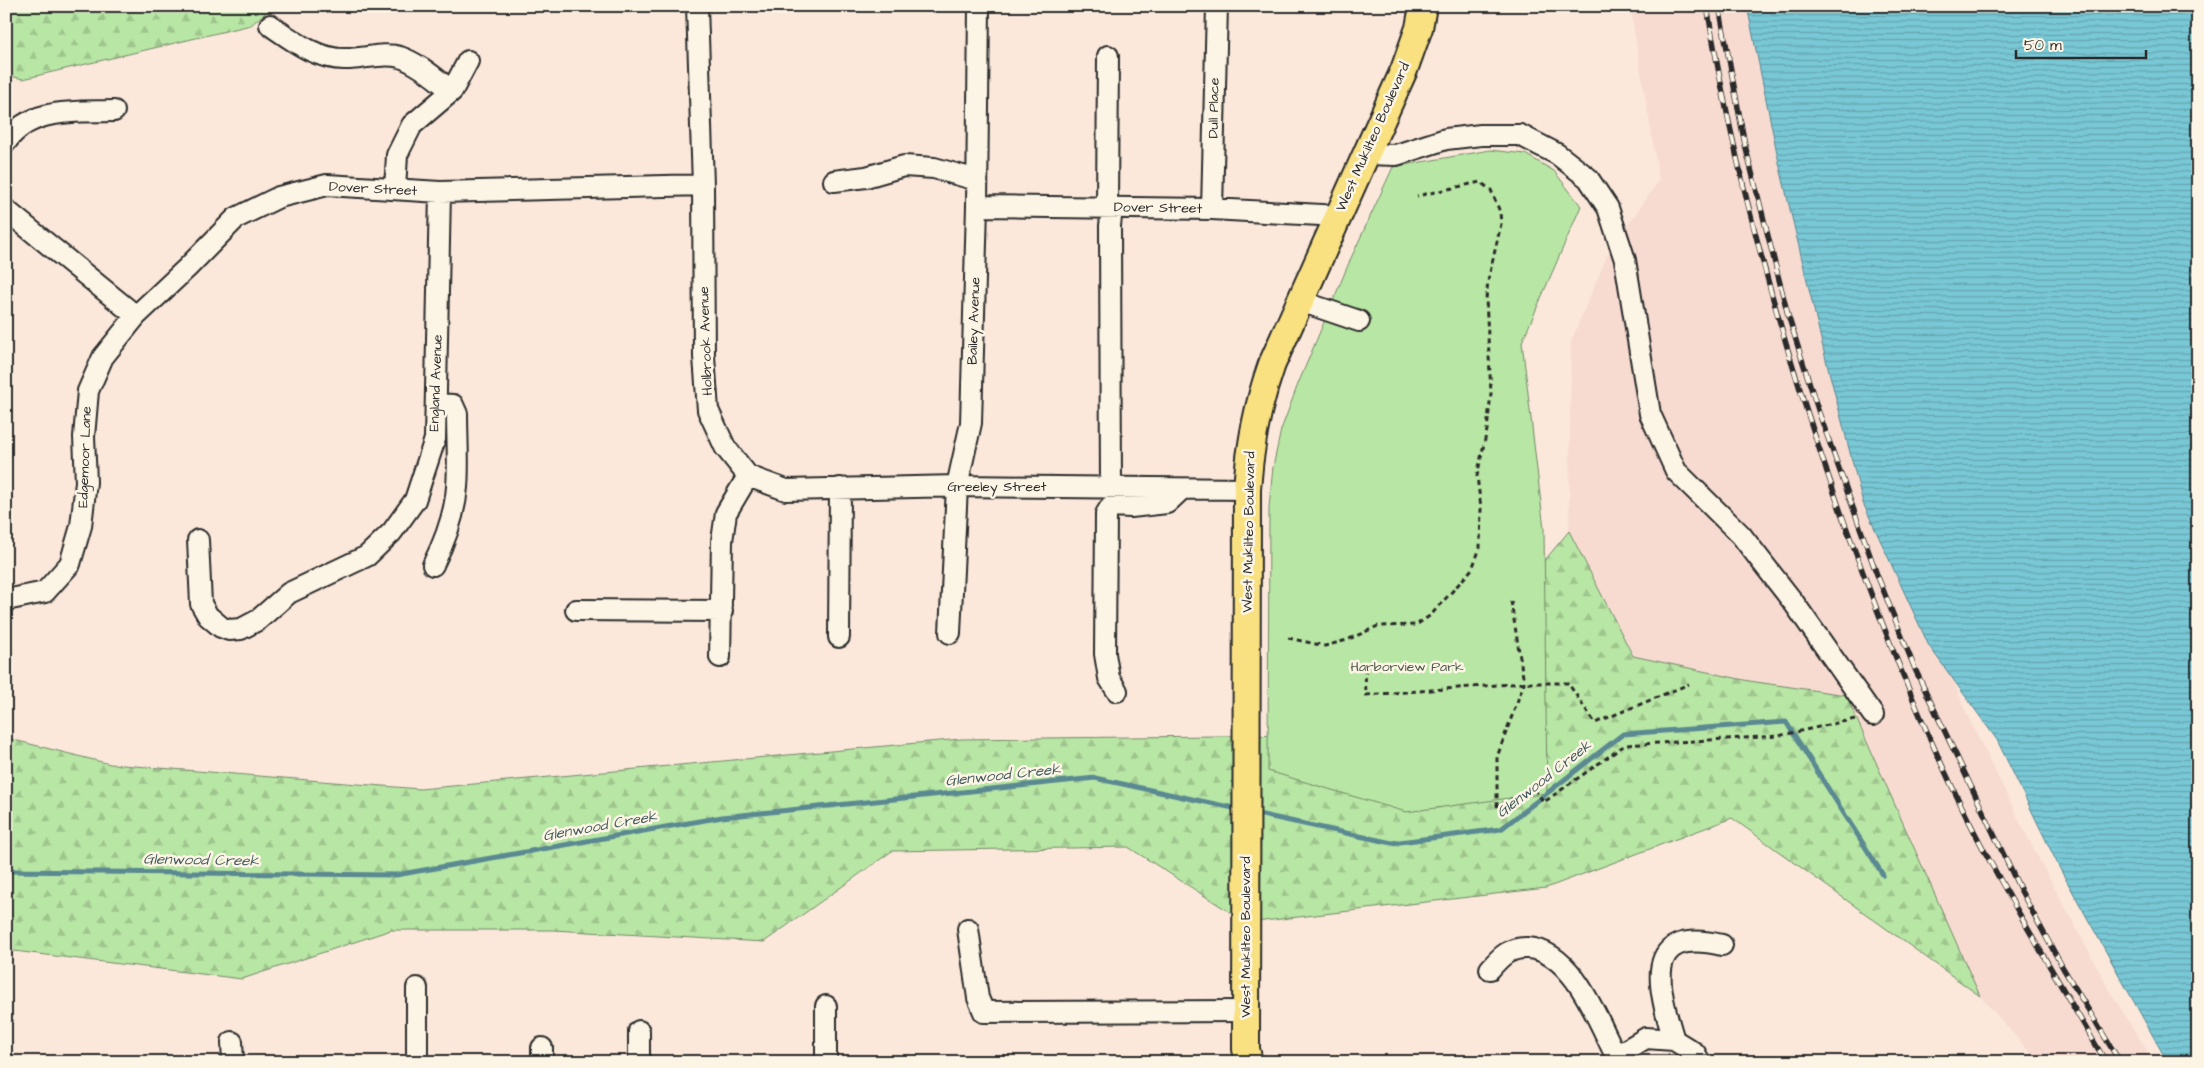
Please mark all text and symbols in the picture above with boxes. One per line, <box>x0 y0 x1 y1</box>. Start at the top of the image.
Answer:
scale bar <box>2016 28 2146 60</box>
text: 50 m <box>2024 35 2062 56</box>
street label: West Mukilteo Boulevard <box>1331 59 1415 215</box>
street label: Dull Place <box>1203 77 1225 139</box>
street label: Dover Street <box>328 177 418 201</box>
street label: Dover Street <box>1114 197 1203 219</box>
street label: Bailey Avenue <box>962 276 986 365</box>
street label: Holbrook Avenue <box>694 285 718 396</box>
street label: England Avenue <box>424 334 448 432</box>
street label: Edgemoor Lane <box>73 405 97 508</box>
street label: West Mukilteo Boulevard <box>1238 451 1260 613</box>
street label: Greeley Street <box>948 477 1047 497</box>
park label: Harborview Park <box>1350 657 1464 677</box>
water label: Glenwood Creek <box>1492 735 1597 823</box>
water label: Glenwood Creek <box>945 758 1062 791</box>
water label: Glenwood Creek <box>541 806 659 846</box>
water label: Glenwood Creek <box>143 848 260 872</box>
street label: West Mukilteo Boulevard <box>1236 856 1256 1018</box>

